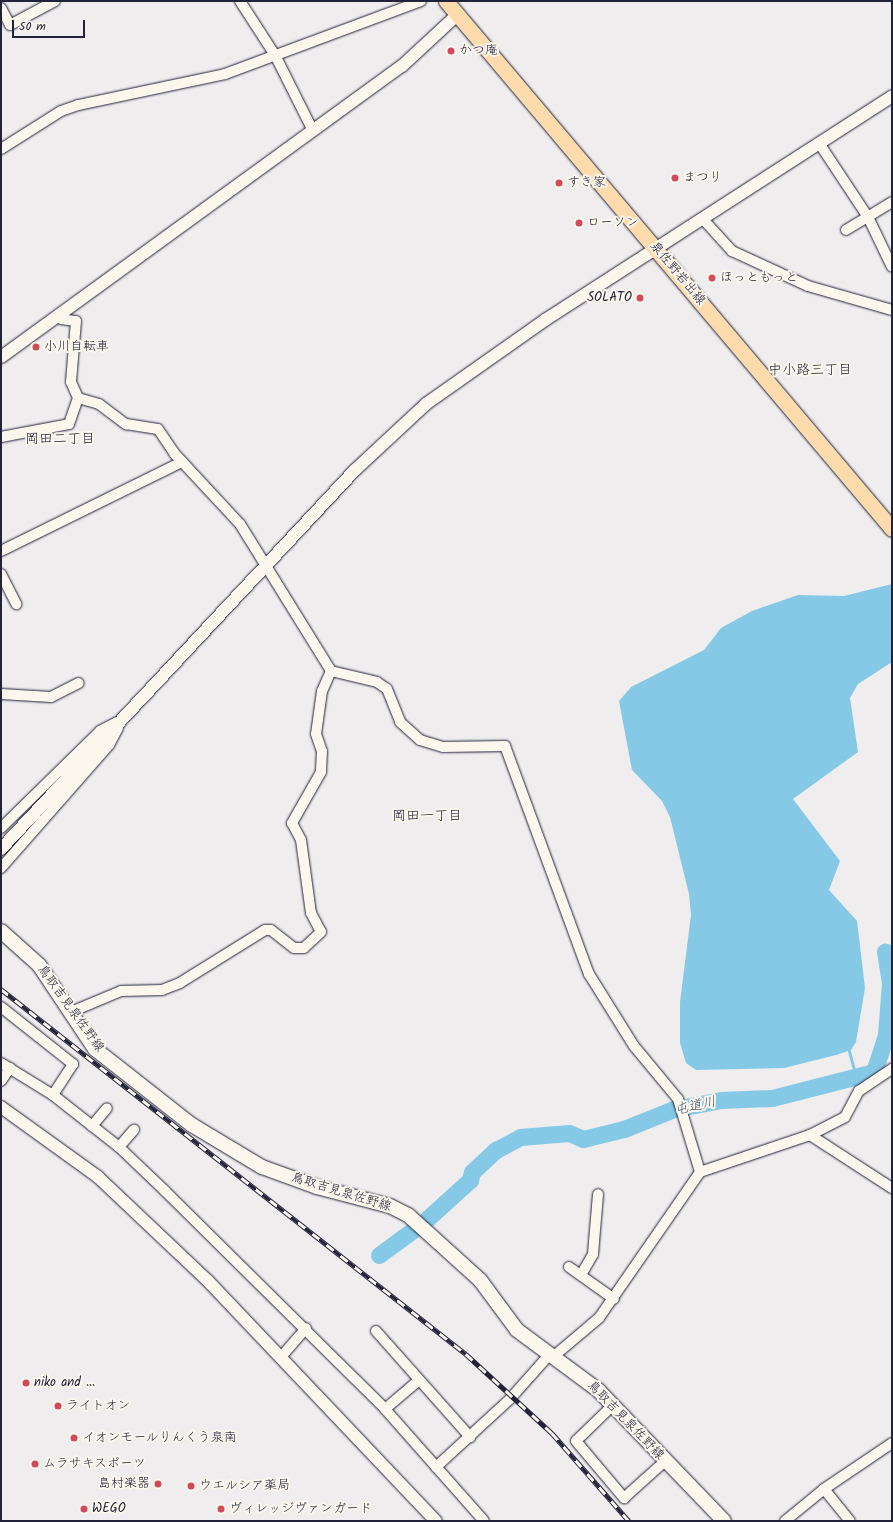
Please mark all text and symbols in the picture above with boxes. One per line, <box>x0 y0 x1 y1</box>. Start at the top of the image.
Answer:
scale bar <box>14 12 87 38</box>
text: 50 m <box>19 17 46 36</box>
place label: かつ庵 <box>459 43 498 59</box>
marker: かつ庵 <box>446 46 456 56</box>
place label: まつり <box>683 170 722 186</box>
marker: まつり <box>670 173 680 183</box>
place label: すき家 <box>567 175 606 191</box>
marker: すき家 <box>554 178 564 188</box>
place label: ローソン <box>587 215 639 231</box>
marker: ローソン <box>574 218 584 228</box>
street label: 泉佐野岩出線 <box>646 239 708 309</box>
place label: ほっともっと <box>720 270 798 286</box>
marker: ほっともっと <box>707 273 717 283</box>
place label: SOLATO <box>587 290 632 306</box>
marker: SOLATO <box>635 293 645 303</box>
place label: 小川自転車 <box>44 339 109 355</box>
marker: 小川自転車 <box>31 342 41 352</box>
district label: 中小路三丁目 <box>768 362 852 378</box>
district label: 岡田二丁目 <box>25 431 95 447</box>
district label: 岡田一丁目 <box>392 808 462 824</box>
street label: 鳥取吉見泉佐野線 <box>33 962 107 1056</box>
water label: 屯道川 <box>673 1093 717 1119</box>
street label: 鳥取吉見泉佐野線 <box>289 1170 393 1216</box>
place label: niko and ... <box>34 1375 95 1391</box>
marker: niko and ... <box>21 1378 31 1388</box>
street label: 鳥取吉見泉佐野線 <box>583 1378 667 1464</box>
place label: ライトオン <box>66 1398 131 1414</box>
marker: ライトオン <box>53 1401 63 1411</box>
place label: イオンモールりんくう泉南 <box>82 1430 238 1446</box>
marker: イオンモールりんくう泉南 <box>69 1433 79 1443</box>
place label: ムラサキスポーツ <box>43 1456 147 1472</box>
marker: ムラサキスポーツ <box>30 1459 40 1469</box>
place label: 島村楽器 <box>98 1476 150 1492</box>
place label: ウエルシア薬局 <box>199 1478 290 1494</box>
marker: 島村楽器 <box>153 1479 163 1489</box>
marker: ウエルシア薬局 <box>186 1481 196 1491</box>
place label: WEGO <box>92 1501 126 1517</box>
place label: ヴィレッジヴァンガード <box>229 1501 372 1517</box>
marker: WEGO <box>79 1504 89 1514</box>
marker: ヴィレッジヴァンガード <box>216 1504 226 1514</box>

